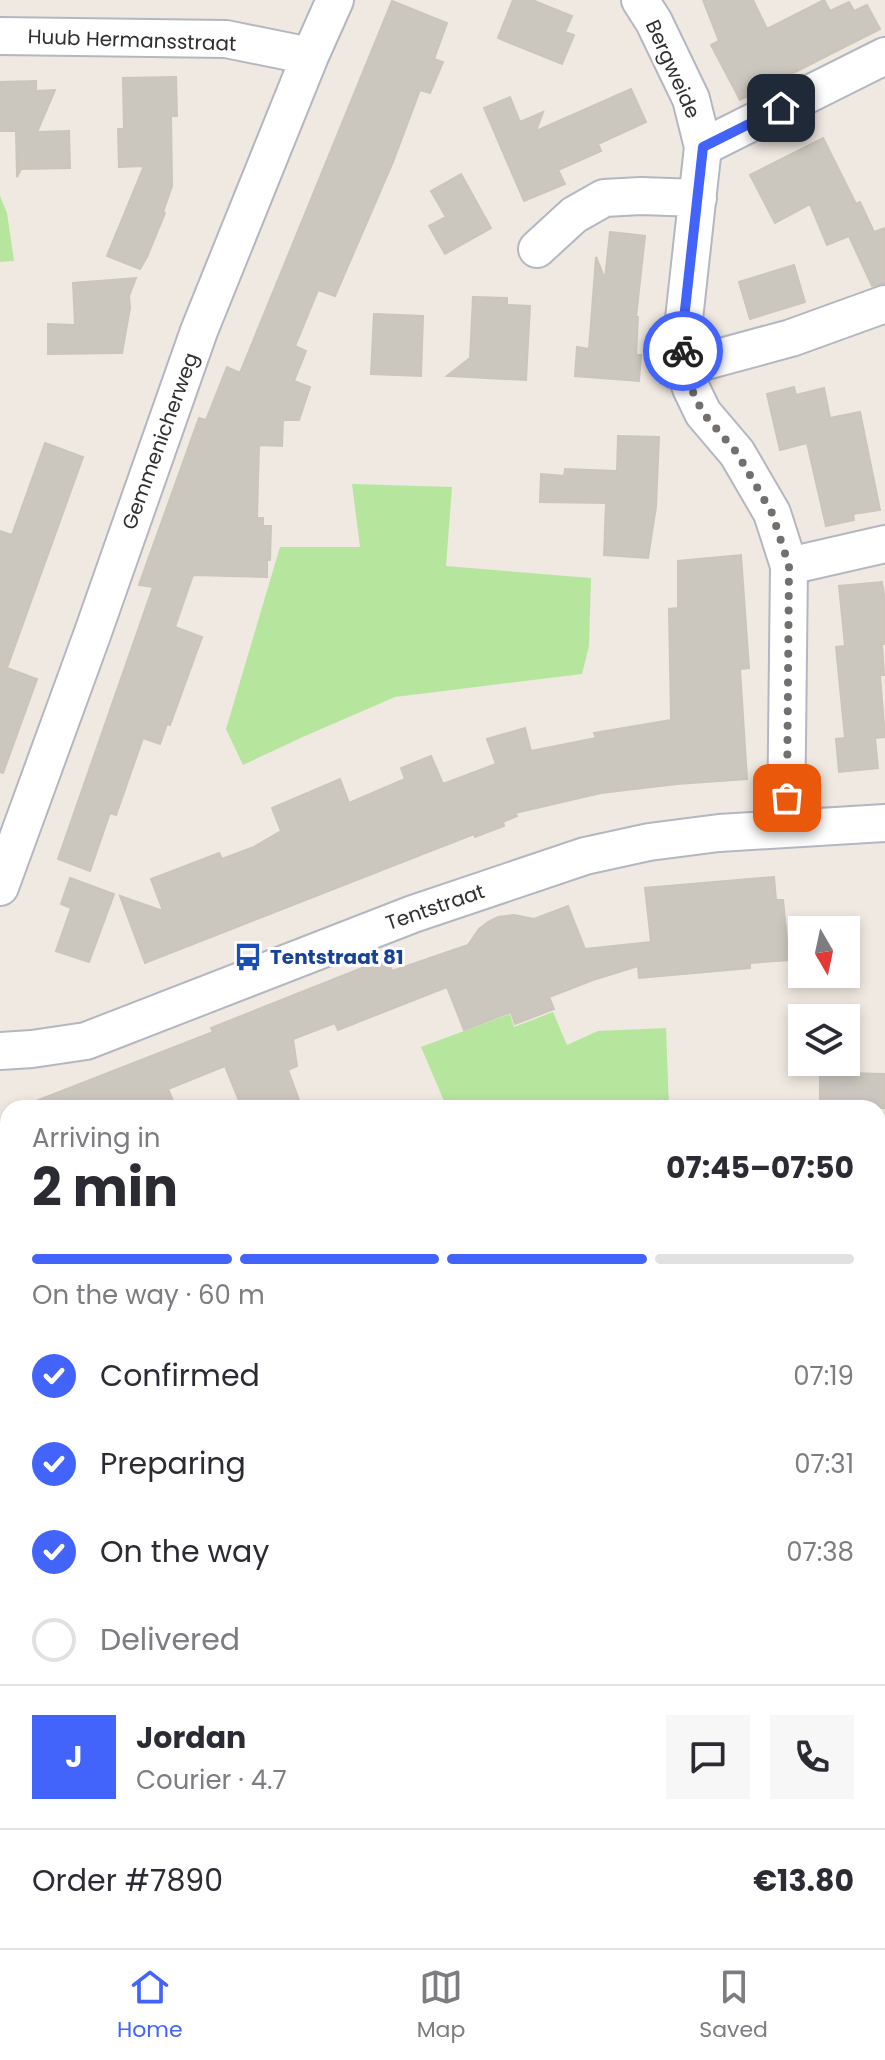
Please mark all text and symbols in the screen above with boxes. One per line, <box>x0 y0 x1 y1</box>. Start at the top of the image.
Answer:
street label: Bergweide <box>639 15 707 123</box>
street label: Huub Hermansstraat <box>27 22 237 58</box>
pin <box>747 74 815 142</box>
icon: home <box>759 86 803 130</box>
courier <box>643 311 723 391</box>
icon: bike <box>661 329 705 373</box>
street label: Gemmenicherweg <box>115 349 205 533</box>
pin <box>753 764 821 832</box>
icon: bag <box>765 776 809 820</box>
street label: Tentstraat <box>382 877 488 937</box>
north arrow <box>788 916 860 988</box>
map controls <box>788 916 860 1076</box>
bus stop icon: Tentstraat 81 <box>233 942 263 972</box>
place label: Tentstraat 81 <box>270 943 404 971</box>
button: layers <box>788 1004 860 1076</box>
text: Arriving in <box>32 1120 161 1156</box>
text: 07:45–07:50 <box>666 1146 854 1189</box>
text: 2 min <box>32 1151 178 1224</box>
text: On the way · 60 m <box>32 1277 265 1313</box>
icon: check <box>32 1354 76 1398</box>
text: Confirmed <box>100 1354 260 1397</box>
text: 07:19 <box>793 1358 854 1394</box>
icon: check <box>32 1442 76 1486</box>
text: Preparing <box>100 1442 246 1485</box>
text: 07:31 <box>794 1446 854 1482</box>
icon: check <box>32 1530 76 1574</box>
text: On the way <box>100 1530 269 1573</box>
text: 07:38 <box>786 1534 854 1570</box>
text: Delivered <box>100 1618 240 1661</box>
button: chat <box>666 1715 750 1799</box>
button: phone <box>770 1715 854 1799</box>
text: Jordan <box>136 1716 246 1759</box>
text: J <box>65 1735 83 1778</box>
text: Courier · 4.7 <box>136 1762 287 1798</box>
text: Order #7890 <box>32 1859 223 1902</box>
text: €13.80 <box>753 1859 854 1902</box>
tab: Home <box>117 1965 183 2046</box>
tab: Map <box>417 1965 465 2046</box>
tab: Saved <box>699 1965 768 2046</box>

